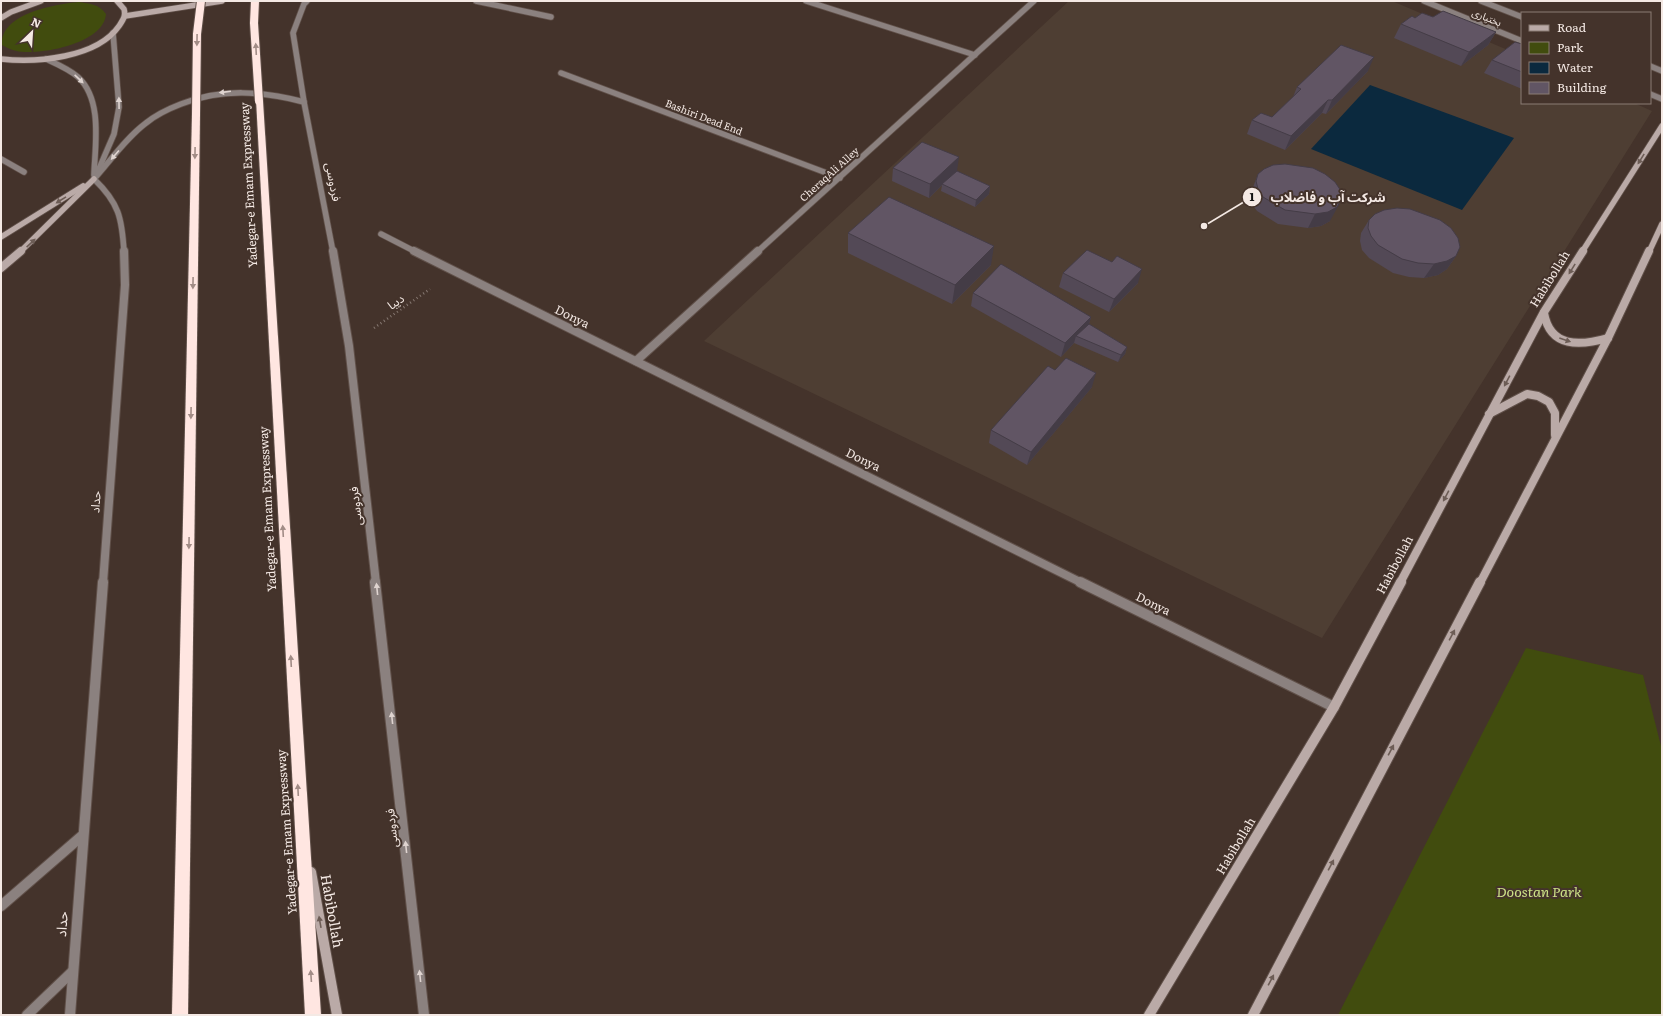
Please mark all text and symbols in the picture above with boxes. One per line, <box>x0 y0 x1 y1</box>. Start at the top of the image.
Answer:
street label: بختیاری <box>1470 4 1505 29</box>
north arrow <box>12 12 52 52</box>
legend <box>1521 12 1651 104</box>
text: N <box>29 13 44 31</box>
text: Road <box>1557 18 1587 36</box>
one-way arrow <box>194 34 200 47</box>
text: Park <box>1557 38 1584 56</box>
one-way arrow <box>252 42 259 55</box>
text: Water <box>1557 58 1593 76</box>
one-way arrow <box>74 75 84 84</box>
text: Building <box>1557 78 1607 96</box>
one-way arrow <box>219 89 231 95</box>
street label: Bashiri Dead End <box>663 95 745 138</box>
one-way arrow <box>115 97 122 109</box>
street label: Yadegar-e Emam Expressway <box>235 102 261 268</box>
street label: CheraqAli Alley <box>796 143 862 204</box>
one-way arrow <box>192 147 199 159</box>
one-way arrow <box>111 150 120 160</box>
one-way arrow <box>1637 154 1645 164</box>
street label: فردوسی <box>321 161 347 203</box>
callout: شرکت آب و فاضلاب <box>1242 185 1393 210</box>
text: 1 <box>1250 187 1255 205</box>
text: شرکت آب و فاضلاب <box>1270 187 1386 206</box>
one-way arrow <box>56 196 66 204</box>
one-way arrow <box>26 238 36 248</box>
street label: Habibollah <box>1525 247 1574 310</box>
one-way arrow <box>1568 263 1575 275</box>
one-way arrow <box>190 277 196 290</box>
street label: دیبا <box>383 289 408 313</box>
street label: Donya <box>552 300 593 332</box>
one-way arrow <box>1560 338 1572 344</box>
one-way arrow <box>1504 376 1510 387</box>
one-way arrow <box>188 407 194 420</box>
street label: Yadegar-e Emam Expressway <box>254 426 280 592</box>
street label: Donya <box>843 443 884 475</box>
street label: فردوسی <box>344 486 366 527</box>
street label: حداد <box>85 490 105 514</box>
one-way arrow <box>1443 491 1449 502</box>
one-way arrow <box>280 525 287 537</box>
street label: Habibollah <box>1371 532 1417 597</box>
one-way arrow <box>186 537 192 550</box>
one-way arrow <box>374 583 381 595</box>
street label: Donya <box>1133 587 1174 619</box>
one-way arrow <box>1448 629 1455 641</box>
one-way arrow <box>288 654 294 667</box>
one-way arrow <box>388 712 395 724</box>
one-way arrow <box>1388 744 1395 756</box>
street label: Yadegar-e Emam Expressway <box>271 749 301 915</box>
one-way arrow <box>295 784 302 797</box>
street label: فردوسی <box>380 808 402 848</box>
street label: Habibollah <box>1211 813 1259 877</box>
one-way arrow <box>403 841 409 853</box>
one-way arrow <box>1328 859 1334 871</box>
street label: Habibollah <box>317 872 349 949</box>
park label: Doostan Park <box>1496 881 1582 901</box>
street label: حداد <box>50 910 72 937</box>
one-way arrow <box>317 915 323 928</box>
one-way arrow <box>307 970 314 982</box>
one-way arrow <box>417 970 423 982</box>
one-way arrow <box>1268 975 1274 986</box>

